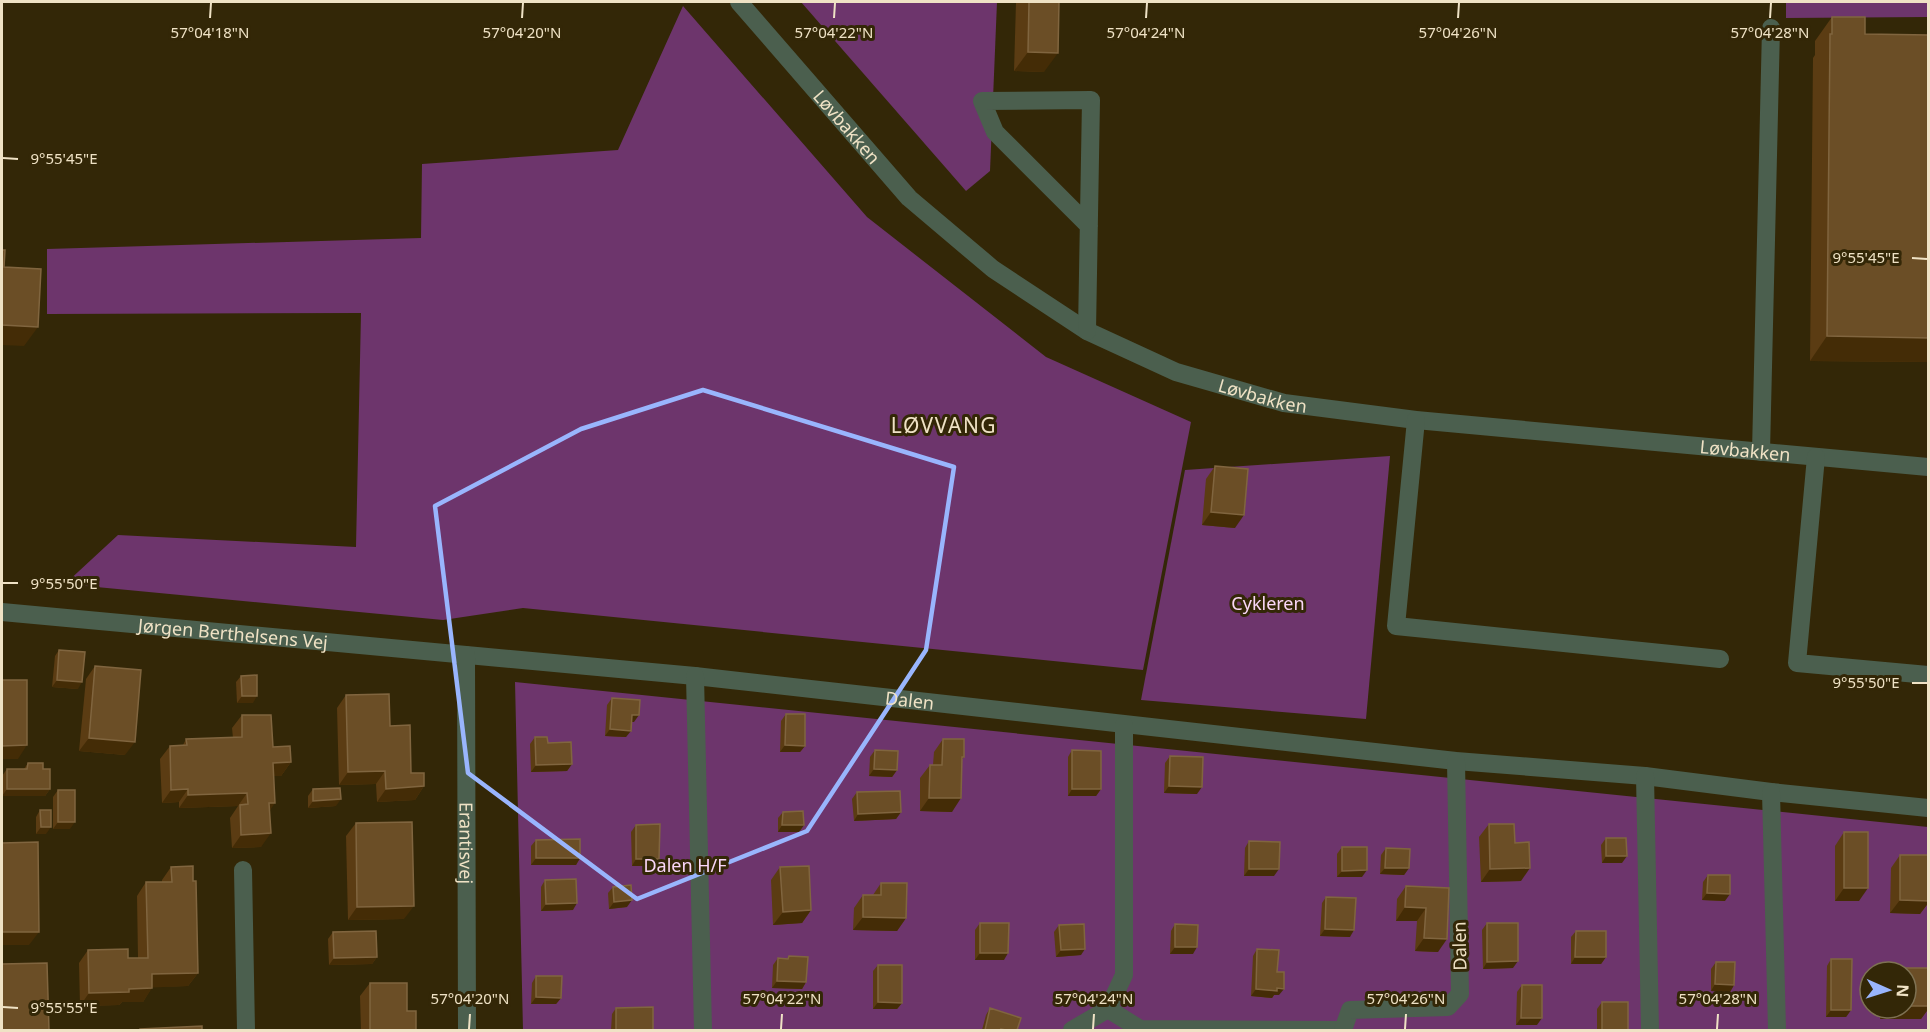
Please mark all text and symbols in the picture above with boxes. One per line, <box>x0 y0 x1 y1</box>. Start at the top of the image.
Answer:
text: 57°04'18"N <box>171 22 249 42</box>
text: 57°04'20"N <box>483 22 561 42</box>
text: 57°04'22"N <box>795 22 873 42</box>
text: 57°04'24"N <box>1107 22 1185 42</box>
text: 57°04'26"N <box>1419 22 1497 42</box>
text: 57°04'28"N <box>1731 22 1809 42</box>
street label: Løvbakken <box>808 84 886 169</box>
text: 9°55'45"E <box>30 148 98 168</box>
text: 9°55'45"E <box>1832 247 1900 267</box>
street label: Løvbakken <box>1216 373 1308 418</box>
district label: LØVVANG <box>891 411 997 439</box>
street label: Løvbakken <box>1699 434 1791 466</box>
text: 9°55'50"E <box>30 573 98 593</box>
park label: Cykleren <box>1231 591 1305 615</box>
street label: Jørgen Berthelsens Vej <box>135 612 329 654</box>
text: 9°55'50"E <box>1832 672 1900 692</box>
street label: Dalen <box>884 685 935 715</box>
street label: Erantisvej <box>454 802 479 884</box>
park label: Dalen H/F <box>643 853 727 877</box>
street label: Dalen <box>1447 921 1471 971</box>
north arrow <box>1858 960 1918 1020</box>
text: N <box>1892 984 1914 998</box>
text: 57°04'20"N <box>431 988 509 1008</box>
text: 57°04'22"N <box>743 988 821 1008</box>
text: 57°04'24"N <box>1055 988 1133 1008</box>
text: 57°04'26"N <box>1367 988 1445 1008</box>
text: 57°04'28"N <box>1679 988 1757 1008</box>
text: 9°55'55"E <box>30 997 98 1017</box>

